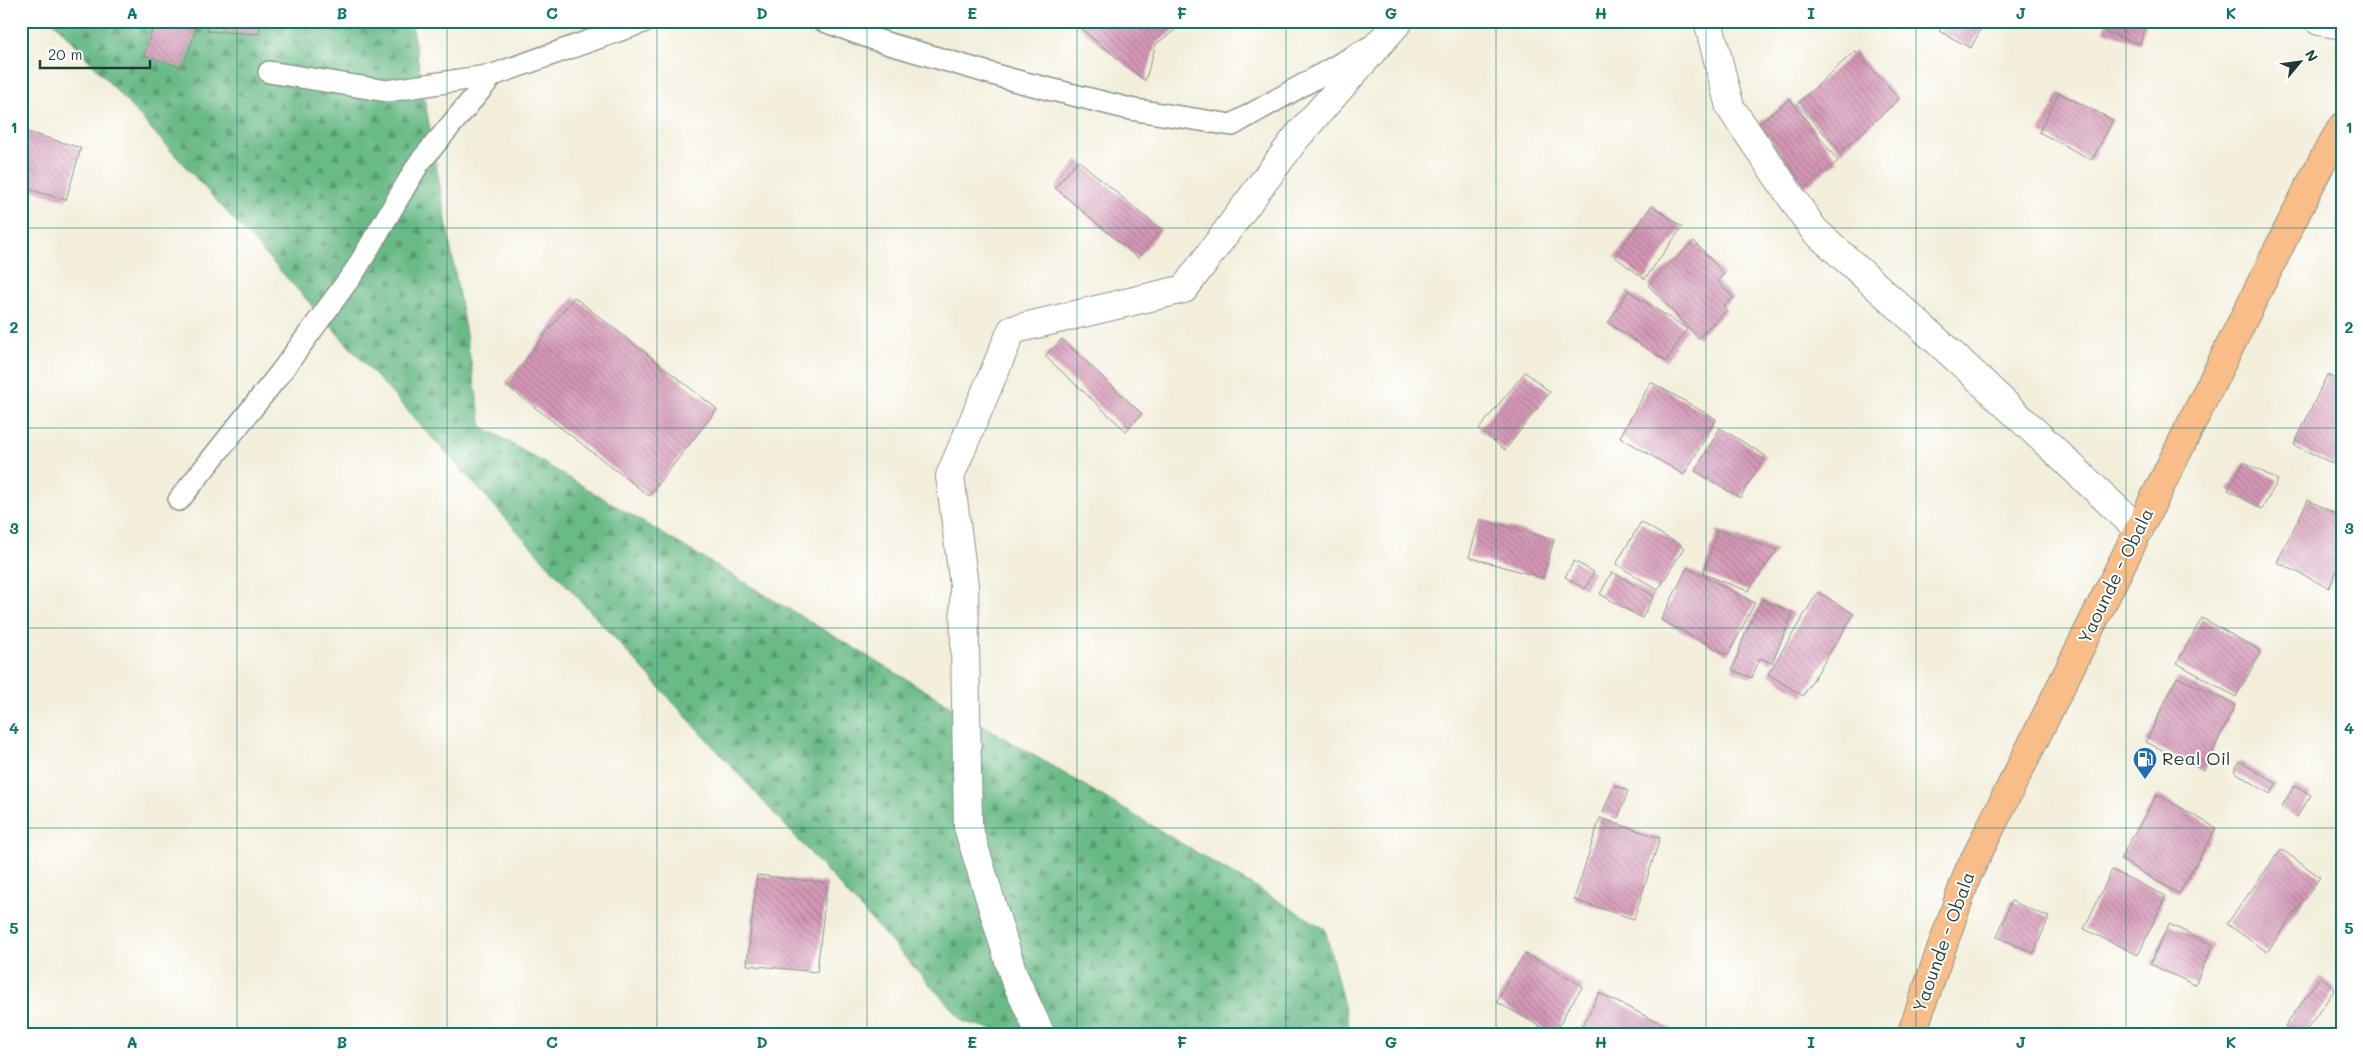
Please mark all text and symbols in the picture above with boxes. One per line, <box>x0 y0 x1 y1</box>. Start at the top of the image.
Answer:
text: A <box>126 2 138 23</box>
text: B <box>337 2 347 23</box>
text: C <box>546 2 558 23</box>
text: D <box>756 2 768 23</box>
text: E <box>967 2 977 23</box>
text: F <box>1177 2 1187 23</box>
text: G <box>1385 2 1397 23</box>
text: H <box>1595 2 1607 23</box>
text: I <box>1807 2 1815 23</box>
text: J <box>2016 2 2026 23</box>
text: K <box>2226 2 2236 23</box>
scale bar <box>40 38 150 70</box>
north arrow <box>2276 38 2326 88</box>
text: 20 m <box>48 44 82 64</box>
text: N <box>2301 46 2323 65</box>
text: 1 <box>10 116 18 137</box>
text: 1 <box>2345 116 2353 137</box>
text: 2 <box>10 316 19 337</box>
text: 2 <box>2345 316 2354 337</box>
street label: Yaounde - Obala <box>2072 504 2158 647</box>
text: 3 <box>9 517 19 538</box>
text: 3 <box>2344 517 2354 538</box>
text: 4 <box>9 717 19 738</box>
text: 4 <box>2344 717 2354 738</box>
fuel station icon: Real Oil <box>2132 746 2158 780</box>
place label: Real Oil <box>2162 746 2230 770</box>
street label: Yaounde - Obala <box>1907 868 1980 1015</box>
text: 5 <box>9 917 19 938</box>
text: 5 <box>2344 917 2354 938</box>
text: A <box>126 1031 138 1052</box>
text: B <box>337 1031 347 1052</box>
text: C <box>546 1031 558 1052</box>
text: D <box>756 1031 768 1052</box>
text: E <box>967 1031 977 1052</box>
text: F <box>1177 1031 1187 1052</box>
text: G <box>1385 1031 1397 1052</box>
text: H <box>1595 1031 1607 1052</box>
text: I <box>1807 1031 1815 1052</box>
text: J <box>2016 1031 2026 1052</box>
text: K <box>2226 1031 2236 1052</box>

